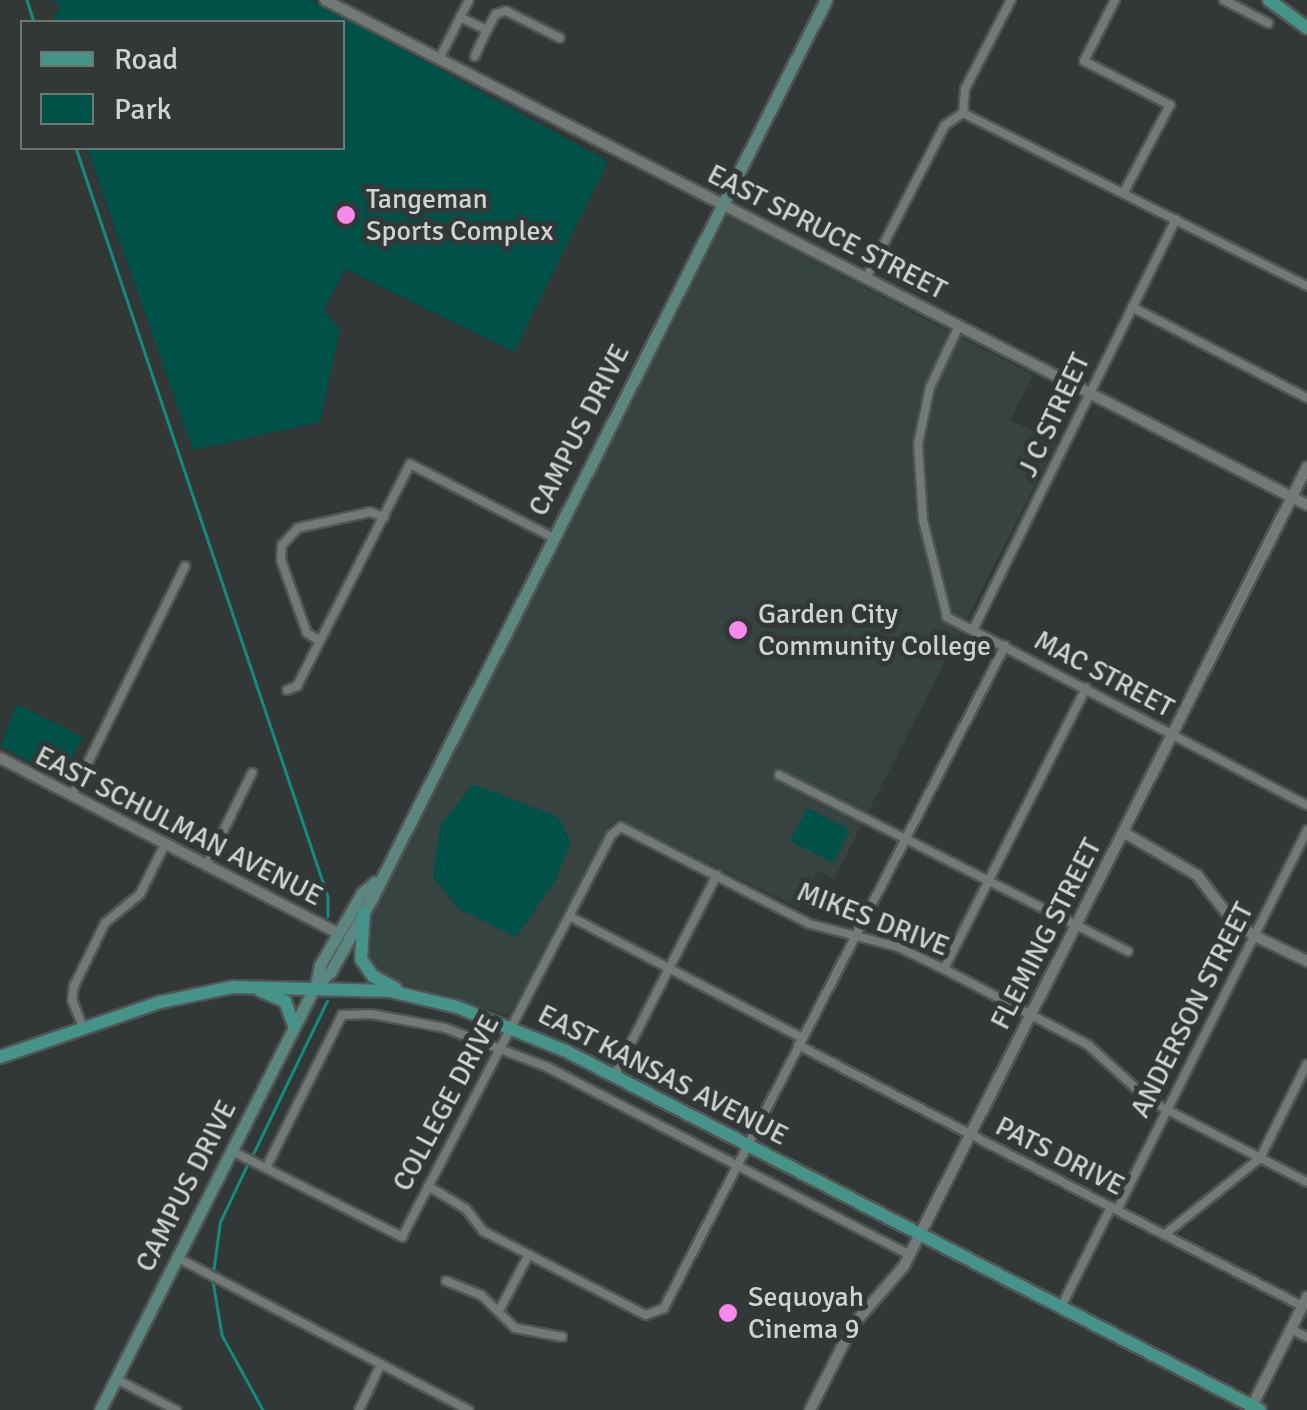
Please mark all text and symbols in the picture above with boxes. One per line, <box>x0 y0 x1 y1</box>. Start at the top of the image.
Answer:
legend <box>20 20 345 150</box>
text: Road <box>114 41 178 78</box>
text: Park <box>114 91 172 128</box>
street label: EAST SPRUCE STREET <box>702 157 952 307</box>
place label: Tangeman Sports Complex <box>366 182 553 248</box>
marker: Tangeman Sports Complex <box>335 204 357 226</box>
street label: CAMPUS DRIVE <box>521 339 637 521</box>
street label: J C STREET <box>1011 348 1097 482</box>
place label: Garden City Community College <box>758 597 991 663</box>
marker: Garden City Community College <box>727 619 749 641</box>
street label: MAC STREET <box>1028 623 1180 725</box>
street label: EAST SCHULMAN AVENUE <box>30 739 328 913</box>
street label: FLEMING STREET <box>983 833 1109 1035</box>
street label: MIKES DRIVE <box>792 875 954 963</box>
street label: ANDERSON STREET <box>1123 897 1261 1123</box>
street label: EAST KANSAS AVENUE <box>532 997 794 1153</box>
street label: COLLEGE DRIVE <box>385 1009 507 1197</box>
street label: CAMPUS DRIVE <box>128 1095 244 1277</box>
street label: PATS DRIVE <box>990 1109 1130 1203</box>
place label: Sequoyah Cinema 9 <box>748 1280 864 1346</box>
marker: Sequoyah Cinema 9 <box>717 1302 739 1324</box>

